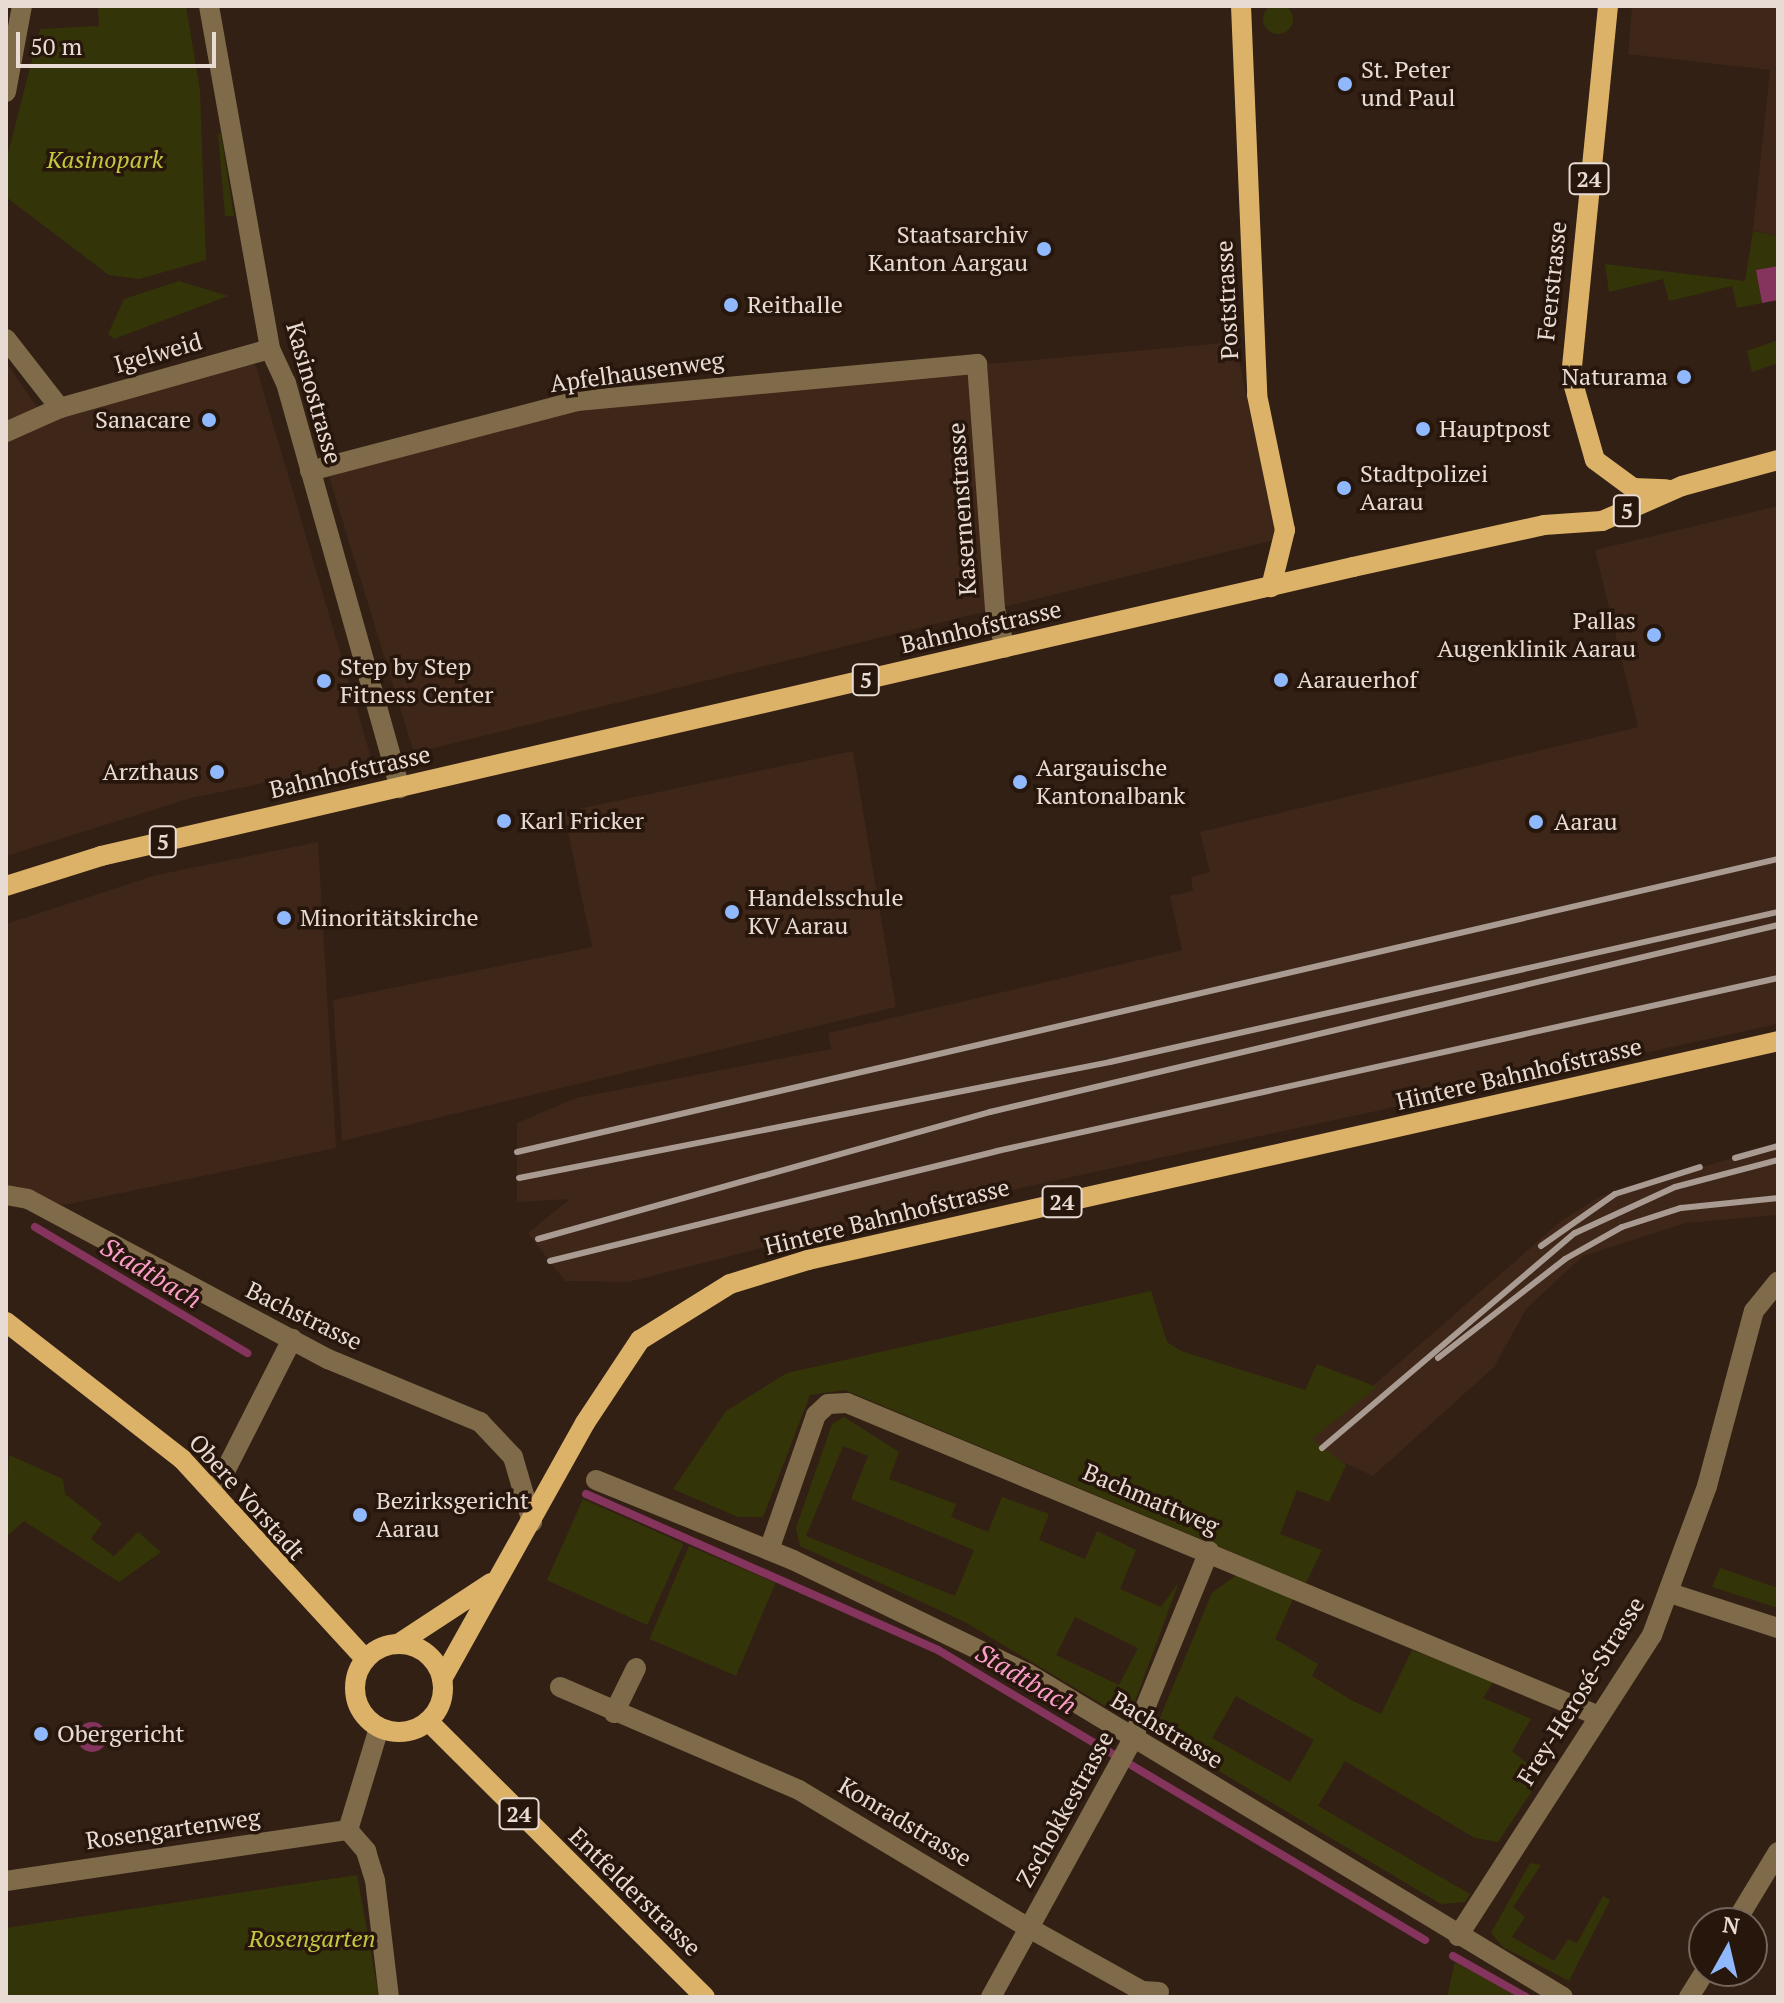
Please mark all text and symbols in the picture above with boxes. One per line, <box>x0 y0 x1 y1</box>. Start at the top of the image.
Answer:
scale bar <box>20 16 220 66</box>
text: 50 m <box>30 30 82 62</box>
place label: St. Peter und Paul <box>1361 56 1456 112</box>
marker: St. Peter und Paul <box>1336 75 1354 93</box>
park label: Kasinopark <box>47 146 163 174</box>
road number: 24 <box>1567 161 1611 197</box>
street label: Feerstrasse <box>1531 220 1573 342</box>
place label: Staatsarchiv Kanton Aargau <box>868 221 1028 277</box>
marker: Staatsarchiv Kanton Aargau <box>1035 240 1053 258</box>
street label: Poststrasse <box>1209 240 1245 360</box>
place label: Reithalle <box>747 291 843 319</box>
marker: Reithalle <box>722 296 740 314</box>
street label: Kasinostrasse <box>280 319 348 467</box>
street label: Igelweid <box>111 327 205 379</box>
street label: Apfelhausenweg <box>548 346 726 398</box>
place label: Naturama <box>1561 363 1668 391</box>
marker: Naturama <box>1675 368 1693 386</box>
place label: Sanacare <box>95 406 191 434</box>
marker: Sanacare <box>198 409 220 431</box>
place label: Hauptpost <box>1439 415 1551 443</box>
marker: Hauptpost <box>1414 420 1432 438</box>
street label: Kasernenstrasse <box>942 422 982 596</box>
place label: Stadtpolizei Aarau <box>1360 460 1488 516</box>
marker: Stadtpolizei Aarau <box>1335 479 1353 497</box>
road number: 5 <box>1611 493 1643 529</box>
street label: Bahnhofstrasse <box>898 594 1064 660</box>
place label: Pallas Augenklinik Aarau <box>1437 607 1636 663</box>
marker: Pallas Augenklinik Aarau <box>1643 624 1665 646</box>
place label: Step by Step Fitness Center <box>340 653 494 709</box>
road number: 5 <box>850 662 882 698</box>
place label: Aarauerhof <box>1297 666 1417 694</box>
marker: Aarauerhof <box>1272 671 1290 689</box>
marker: Step by Step Fitness Center <box>315 672 333 690</box>
street label: Bahnhofstrasse <box>267 739 433 805</box>
place label: Aargauische Kantonalbank <box>1036 754 1185 810</box>
place label: Arzthaus <box>102 758 199 786</box>
marker: Arzthaus <box>206 761 228 783</box>
marker: Aargauische Kantonalbank <box>1011 773 1029 791</box>
place label: Karl Fricker <box>520 807 644 835</box>
place label: Aarau <box>1554 808 1618 836</box>
marker: Aarau <box>1525 811 1547 833</box>
marker: Karl Fricker <box>495 812 513 830</box>
road number: 5 <box>147 824 179 860</box>
place label: Handelsschule KV Aarau <box>748 884 904 940</box>
marker: Handelsschule KV Aarau <box>723 903 741 921</box>
place label: Minoritätskirche <box>300 904 478 932</box>
marker: Minoritätskirche <box>275 909 293 927</box>
street label: Hintere Bahnhofstrasse <box>1393 1032 1645 1116</box>
street label: Hintere Bahnhofstrasse <box>762 1173 1012 1261</box>
road number: 24 <box>1040 1184 1084 1220</box>
water label: Stadtbach <box>95 1231 207 1315</box>
street label: Bachstrasse <box>241 1276 367 1356</box>
street label: Obere Vorstadt <box>183 1428 311 1566</box>
street label: Bachmattweg <box>1079 1457 1223 1541</box>
place label: Bezirksgericht Aarau <box>376 1487 529 1543</box>
marker: Bezirksgericht Aarau <box>351 1506 369 1524</box>
street label: Frey-Herosé-Strasse <box>1511 1592 1651 1790</box>
water label: Stadtbach <box>970 1637 1082 1721</box>
street label: Bachstrasse <box>1106 1685 1228 1775</box>
place label: Obergericht <box>57 1720 184 1748</box>
marker: Obergericht <box>32 1725 50 1743</box>
street label: Zschokkestrasse <box>1010 1726 1120 1892</box>
street label: Konradstrasse <box>833 1771 977 1873</box>
road number: 24 <box>497 1796 541 1832</box>
street label: Rosengartenweg <box>84 1803 262 1855</box>
street label: Entfelderstrasse <box>563 1822 707 1962</box>
north arrow <box>1688 1907 1768 1987</box>
text: N <box>1721 1909 1741 1940</box>
park label: Rosengarten <box>248 1925 376 1953</box>

